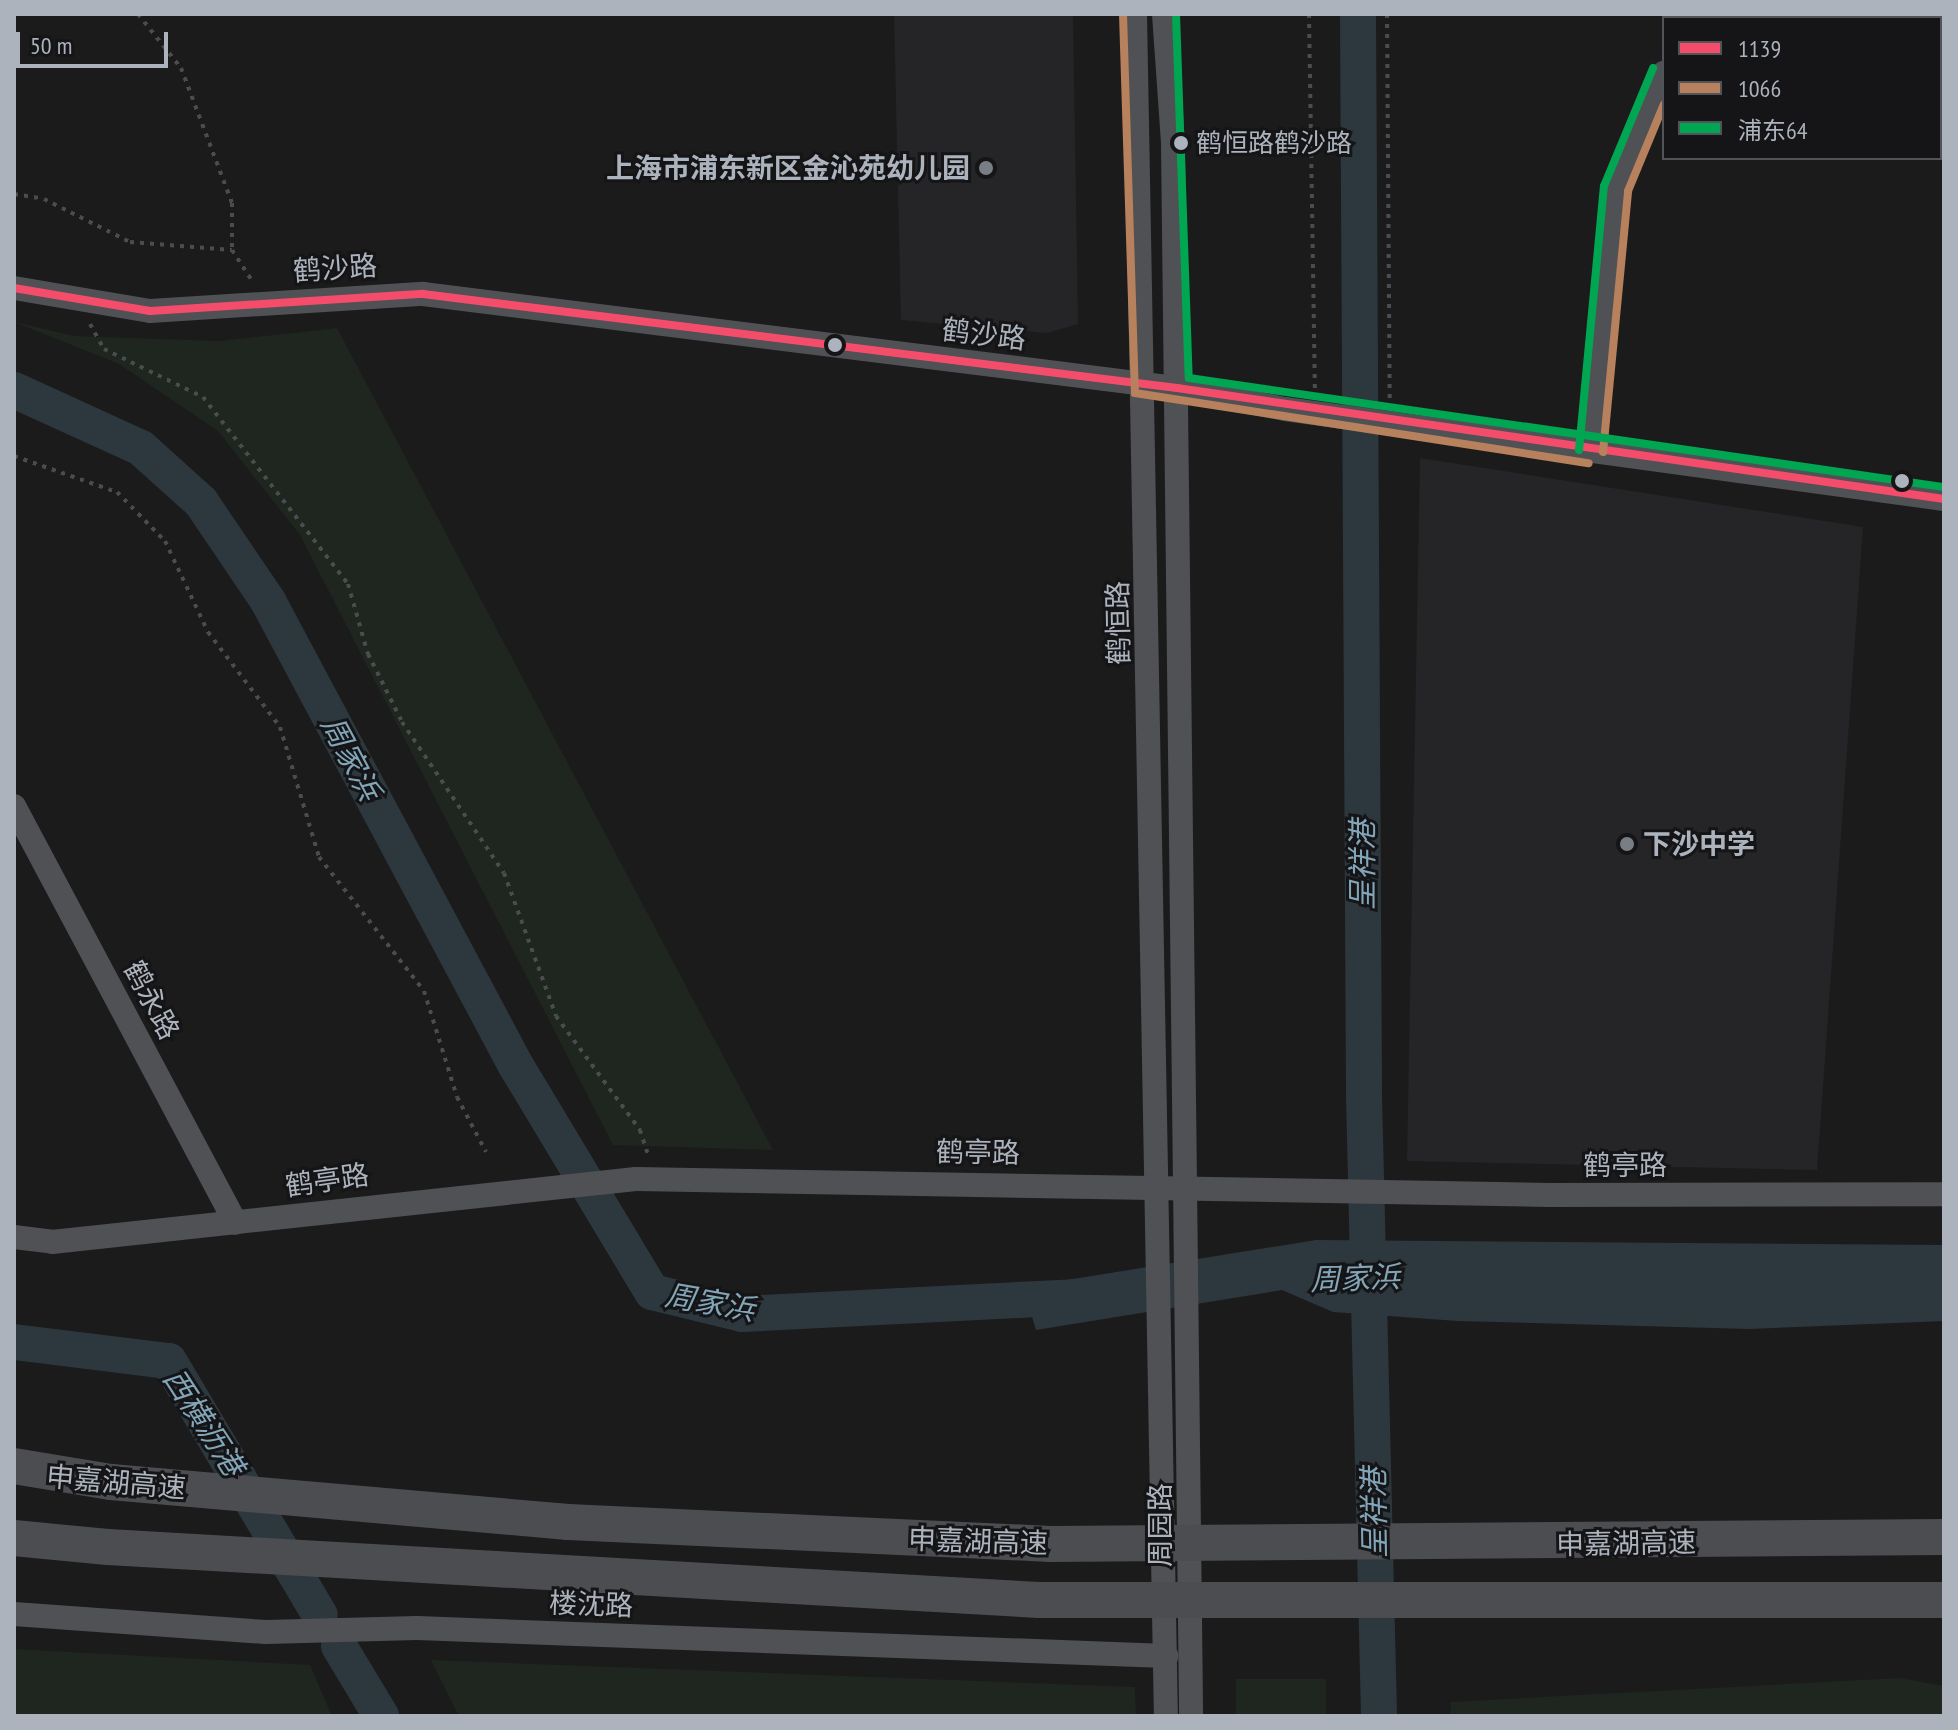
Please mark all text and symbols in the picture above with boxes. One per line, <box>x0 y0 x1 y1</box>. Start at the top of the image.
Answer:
scale bar <box>20 16 172 66</box>
legend <box>1662 16 1942 160</box>
text: 50 m <box>30 30 72 61</box>
text: 1139 <box>1738 33 1781 64</box>
text: 1066 <box>1738 73 1781 104</box>
text: 浦东64 <box>1738 115 1808 146</box>
place label: 鹤恒路鹤沙路 <box>1196 127 1352 159</box>
marker: 鹤恒路鹤沙路 <box>1173 135 1189 151</box>
place label: 上海市浦东新区金沁苑幼儿园 <box>606 151 970 185</box>
marker: 上海市浦东新区金沁苑幼儿园 <box>977 159 995 177</box>
street label: 鹤沙路 <box>292 248 378 288</box>
street label: 鹤沙路 <box>940 312 1028 356</box>
unlabelled marker <box>827 337 843 353</box>
unlabelled marker <box>1894 473 1910 489</box>
street label: 鹤恒路 <box>1100 581 1136 665</box>
water label: 周家浜 <box>314 710 388 806</box>
water label: 呈祥港 <box>1344 820 1380 910</box>
place label: 下沙中学 <box>1643 827 1755 861</box>
marker: 下沙中学 <box>1618 835 1636 853</box>
street label: 鹤永路 <box>117 955 187 1045</box>
street label: 鹤亭路 <box>936 1134 1020 1170</box>
street label: 鹤亭路 <box>1583 1148 1667 1182</box>
street label: 鹤亭路 <box>283 1158 371 1202</box>
water label: 周家浜 <box>1309 1258 1401 1298</box>
water label: 周家浜 <box>663 1276 757 1328</box>
water label: 西横沥港 <box>156 1362 252 1482</box>
street label: 申嘉湖高速 <box>45 1459 187 1505</box>
water label: 呈祥港 <box>1355 1468 1393 1558</box>
street label: 周园路 <box>1143 1483 1177 1567</box>
street label: 申嘉湖高速 <box>907 1522 1049 1560</box>
street label: 申嘉湖高速 <box>1556 1525 1696 1561</box>
street label: 楼沈路 <box>548 1586 634 1622</box>

